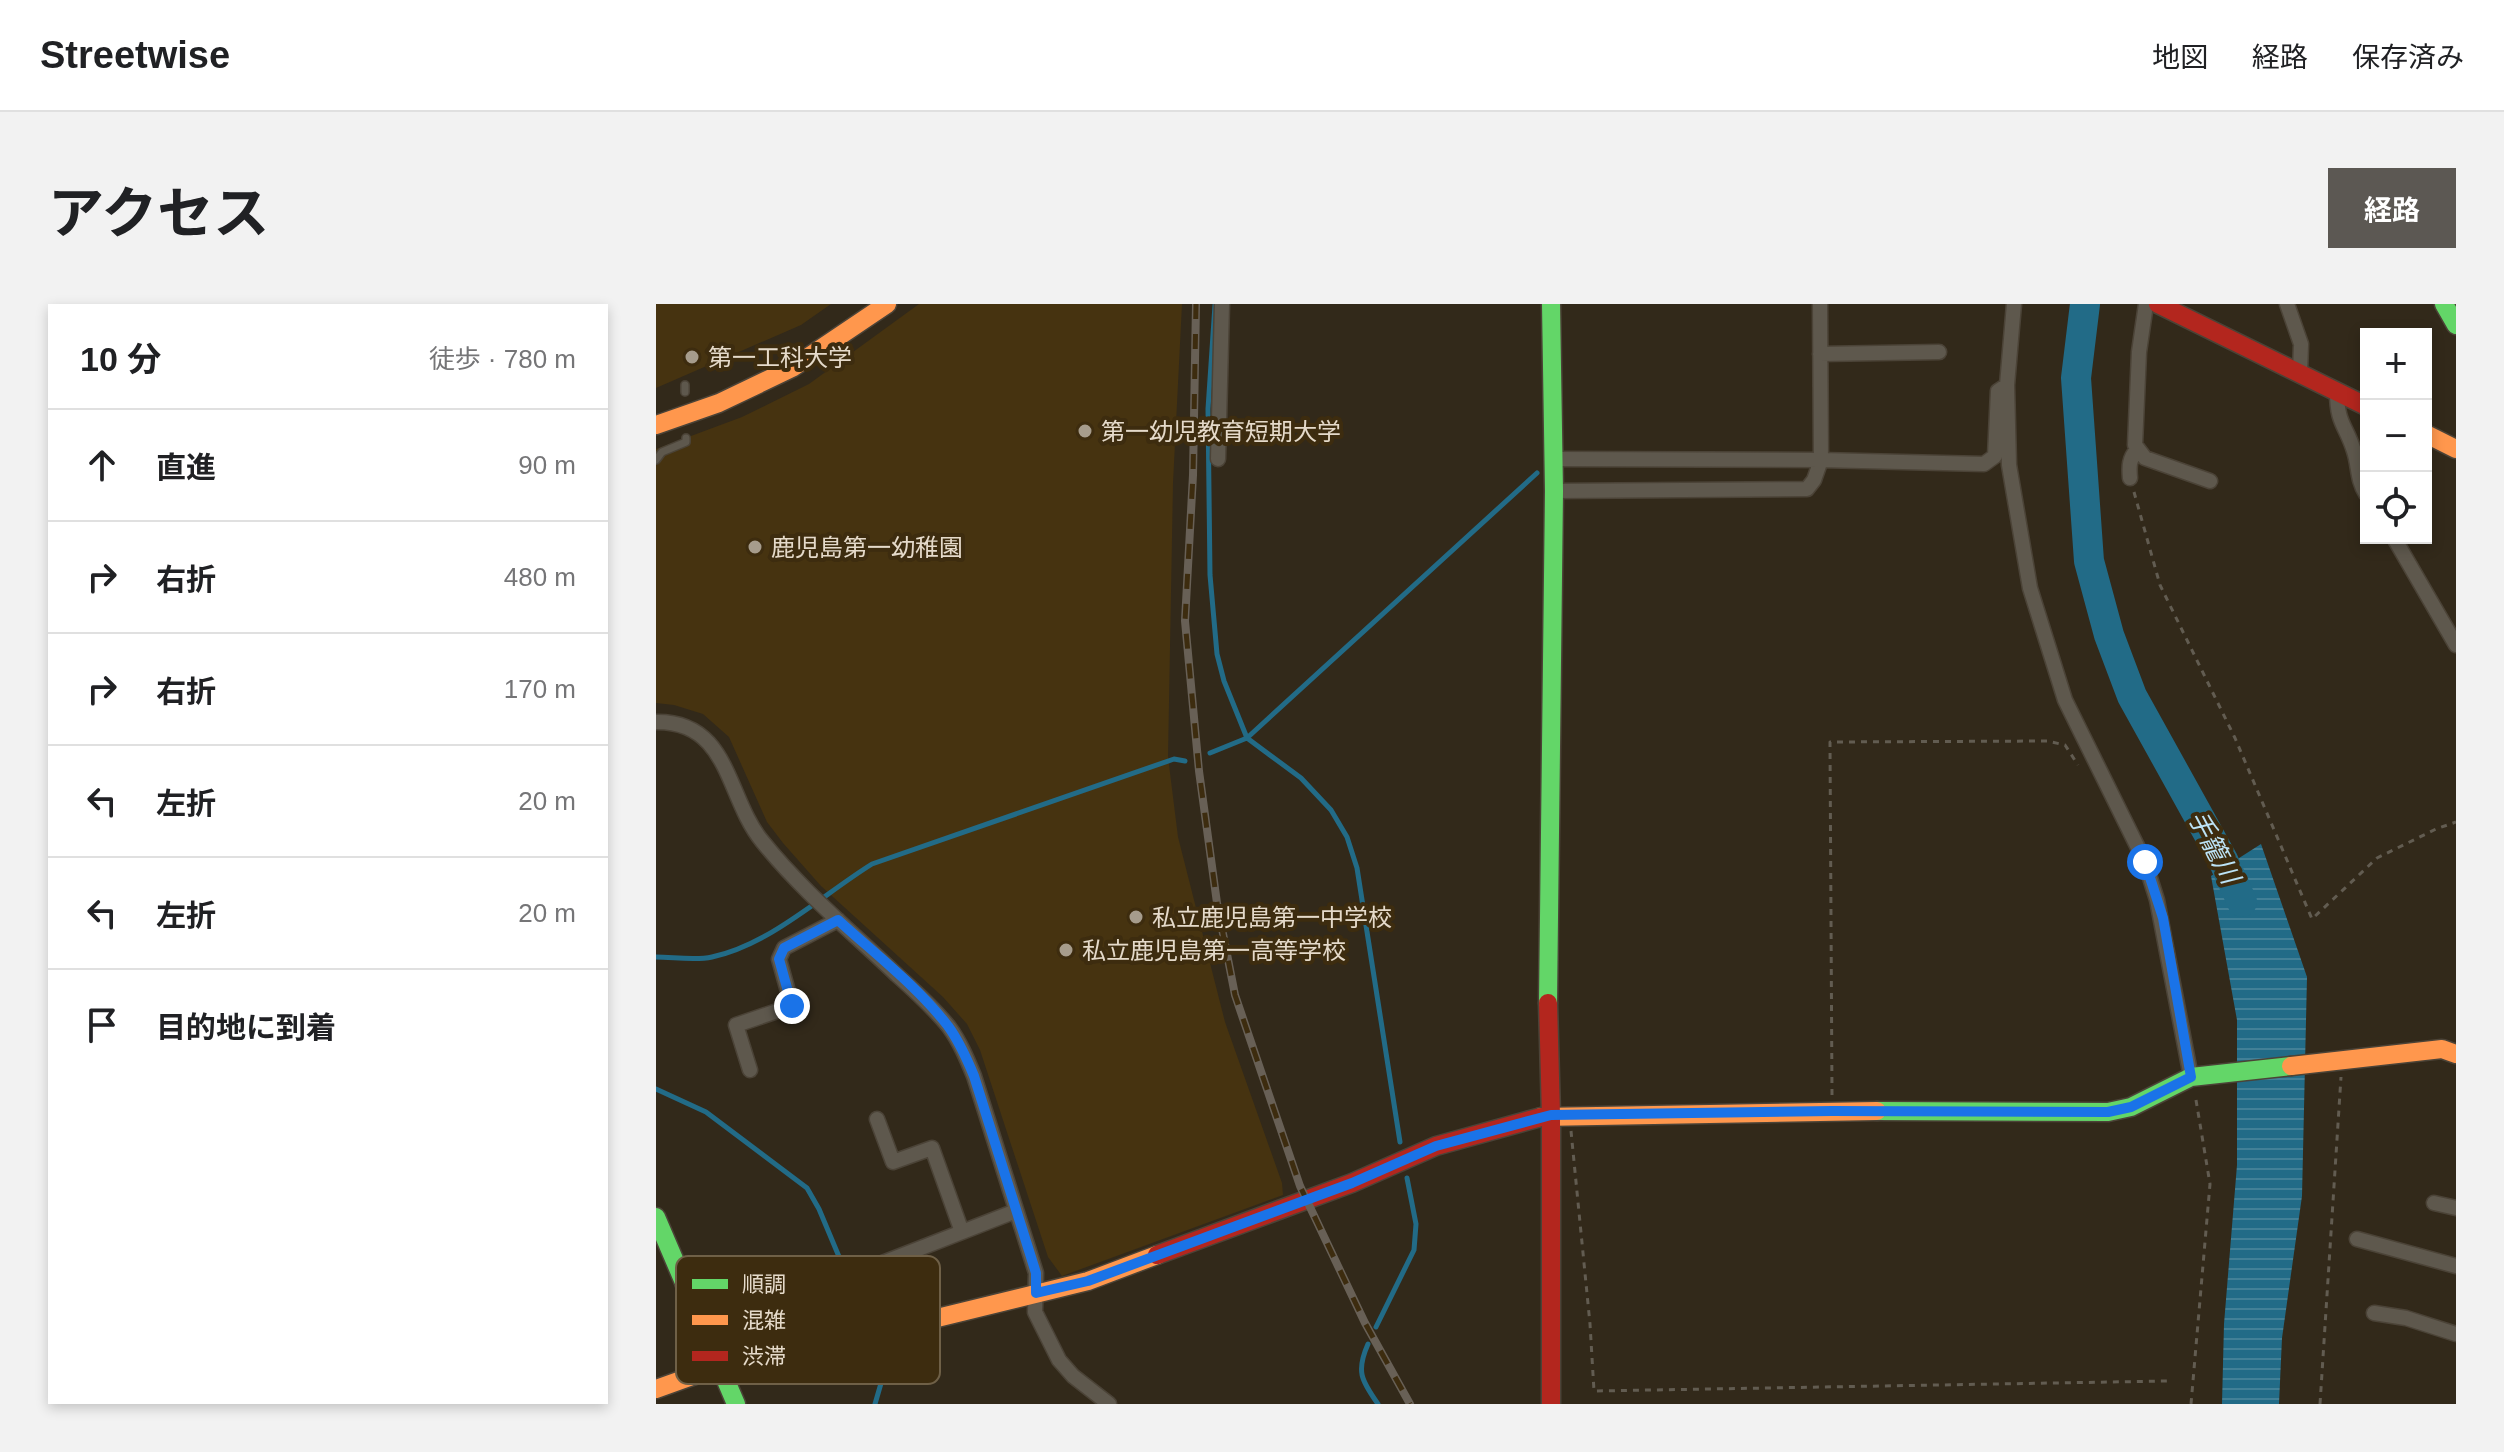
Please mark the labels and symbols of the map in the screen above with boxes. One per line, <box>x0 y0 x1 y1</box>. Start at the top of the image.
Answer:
place label: 第一工科大学 <box>708 344 852 371</box>
marker: 第一工科大学 <box>683 348 701 366</box>
place label: 第一幼児教育短期大学 <box>1101 418 1341 445</box>
marker: 第一幼児教育短期大学 <box>1076 422 1094 440</box>
place label: 鹿児島第一幼稚園 <box>771 534 963 561</box>
marker: 鹿児島第一幼稚園 <box>746 538 764 556</box>
water label: 手籠川 <box>2182 806 2247 891</box>
route start <box>2127 844 2163 880</box>
place label: 私立鹿児島第一中学校 <box>1152 904 1392 931</box>
marker: 私立鹿児島第一中学校 <box>1127 908 1145 926</box>
place label: 私立鹿児島第一高等学校 <box>1082 937 1346 964</box>
marker: 私立鹿児島第一高等学校 <box>1057 941 1075 959</box>
route end <box>774 988 810 1024</box>
legend <box>676 1256 940 1384</box>
text: 順調 <box>742 1272 786 1297</box>
text: 混雑 <box>742 1308 786 1333</box>
text: 渋滞 <box>742 1344 786 1369</box>

